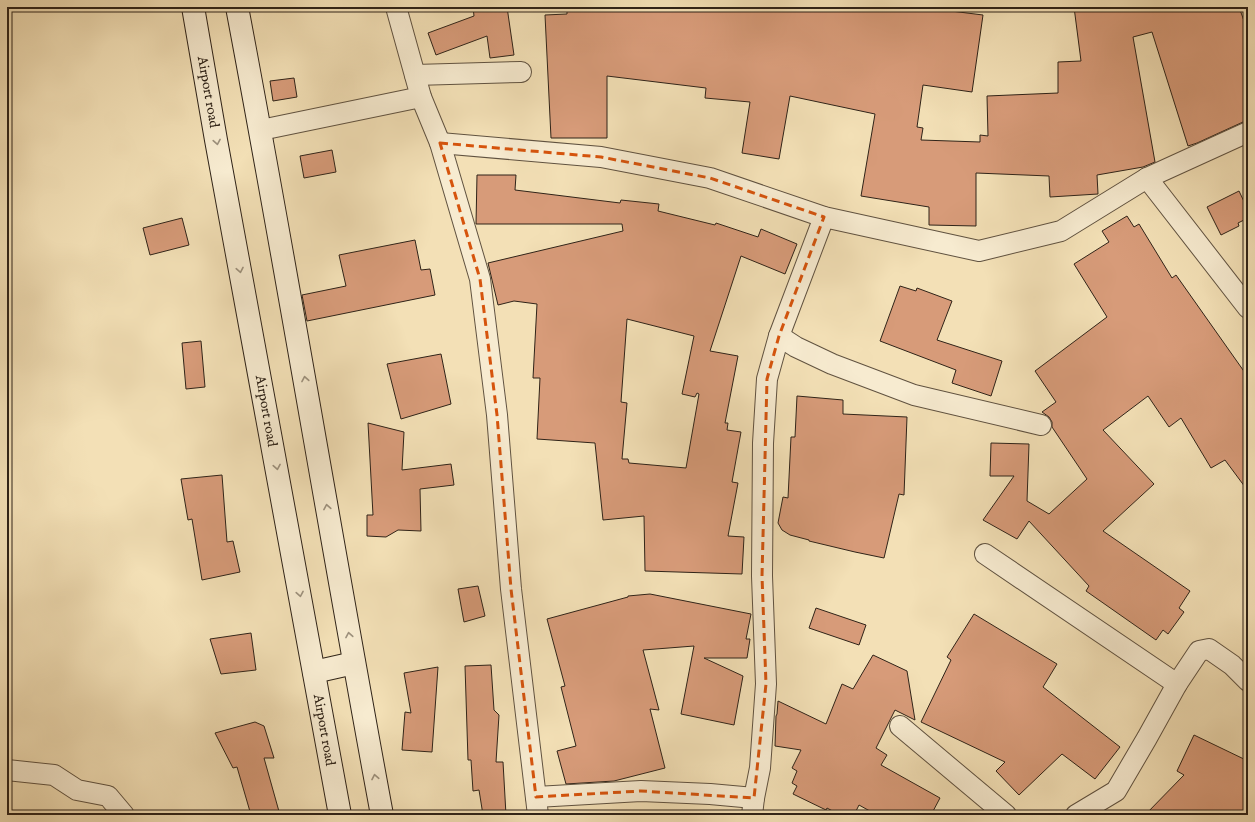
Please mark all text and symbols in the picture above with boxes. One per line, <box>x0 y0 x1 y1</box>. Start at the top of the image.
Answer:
street label: Airport road <box>193 54 223 130</box>
one-way arrow <box>212 139 220 145</box>
one-way arrow <box>236 267 244 273</box>
street label: Airport road <box>251 373 281 449</box>
one-way arrow <box>301 376 309 382</box>
one-way arrow <box>272 463 280 470</box>
one-way arrow <box>323 504 332 510</box>
one-way arrow <box>295 591 303 598</box>
one-way arrow <box>345 632 354 638</box>
street label: Airport road <box>309 692 339 768</box>
one-way arrow <box>371 774 379 780</box>

